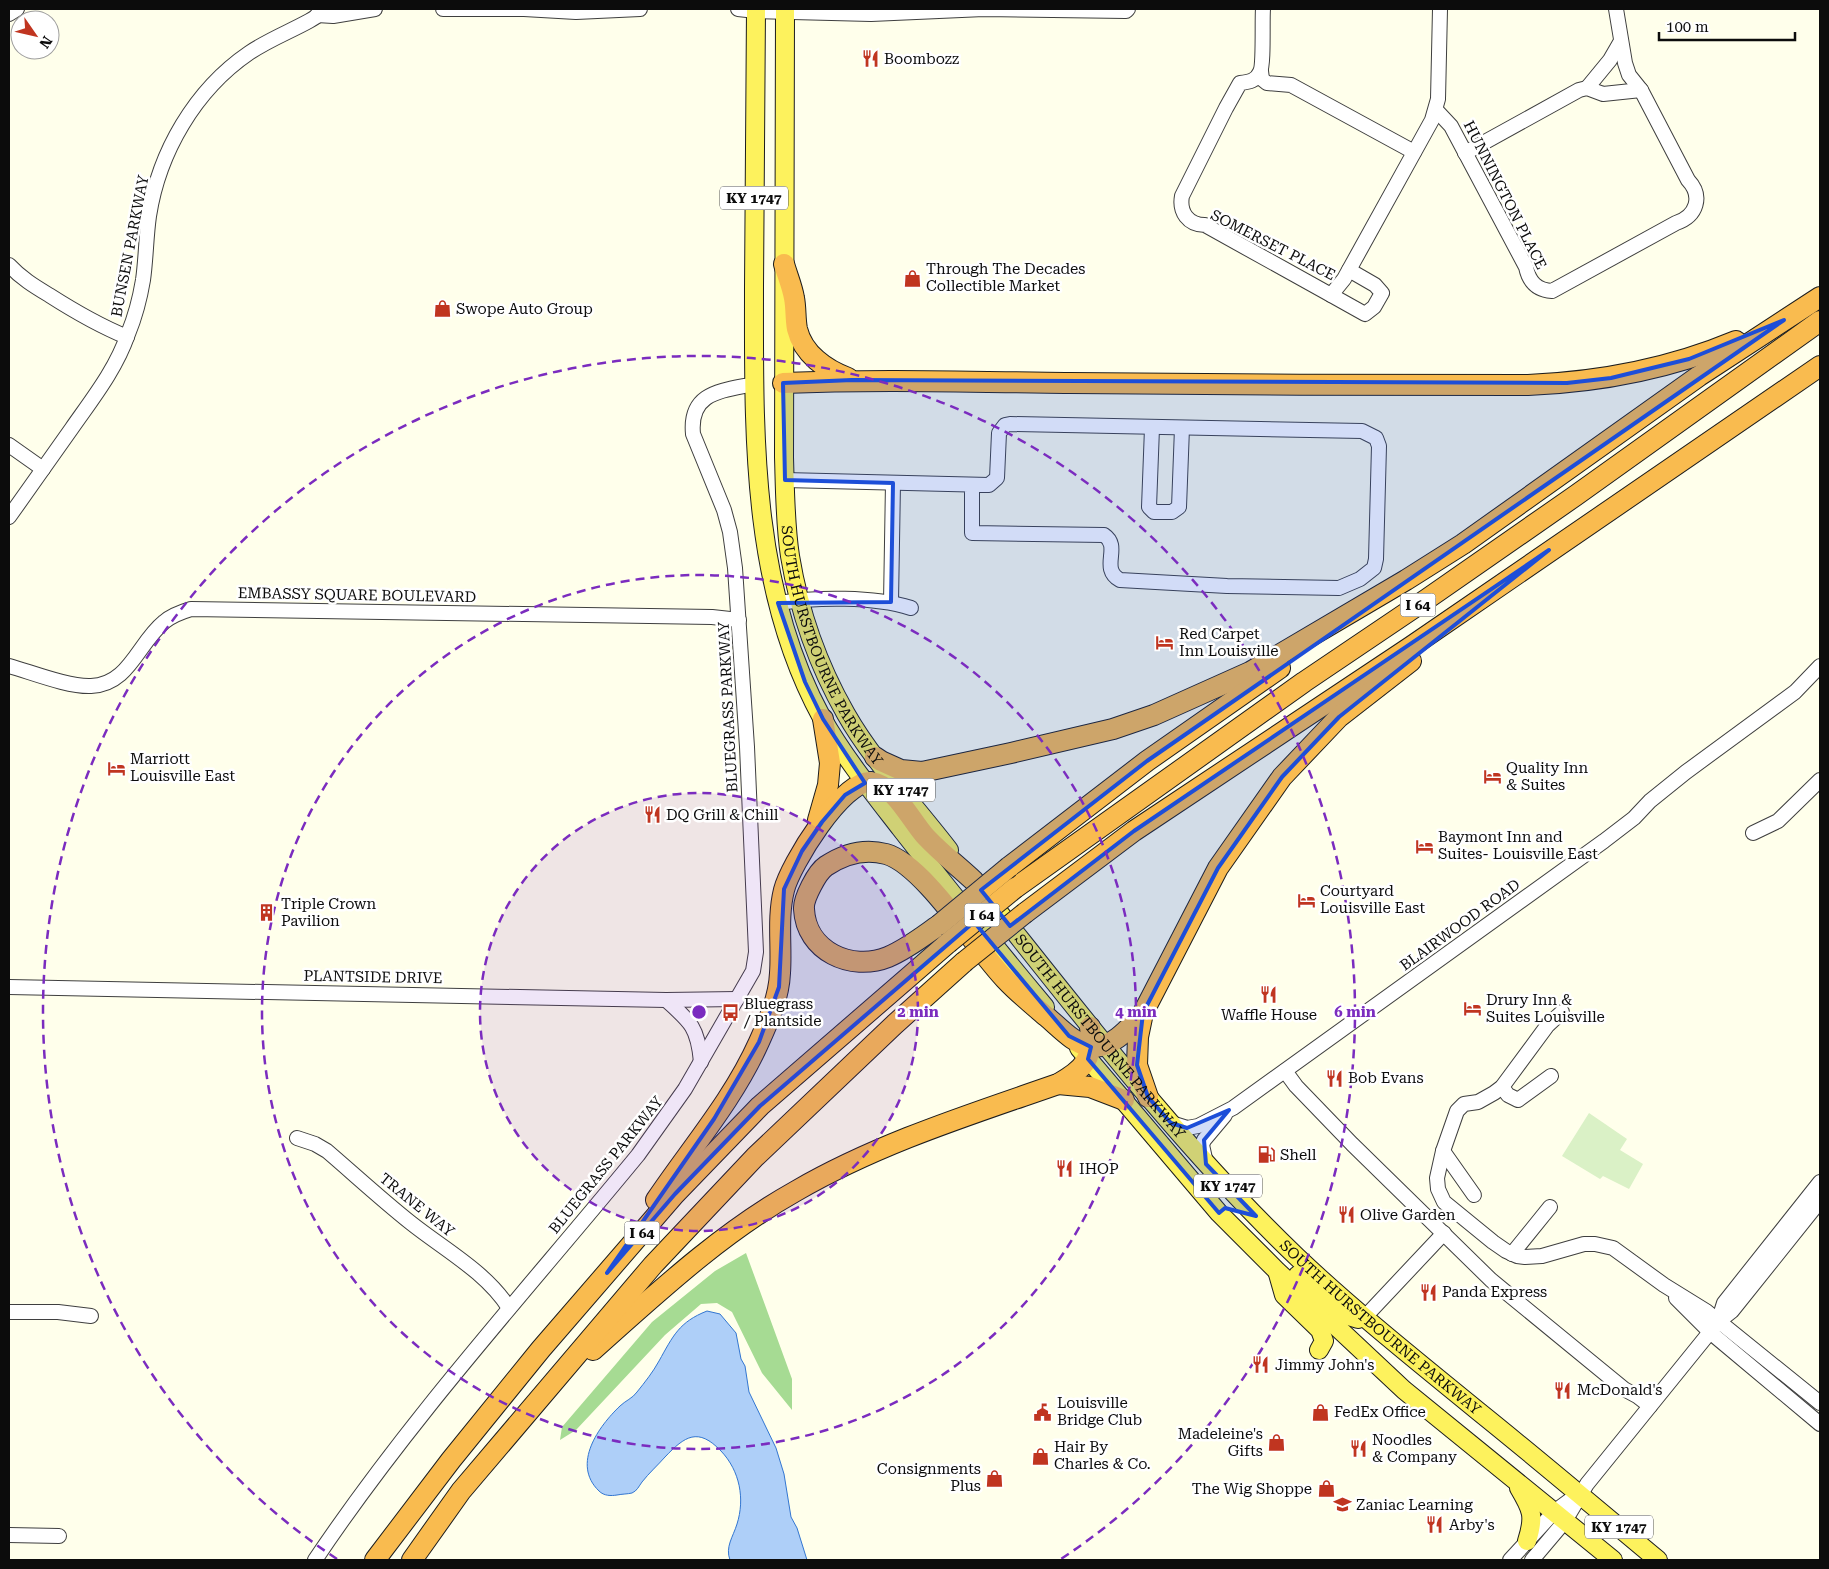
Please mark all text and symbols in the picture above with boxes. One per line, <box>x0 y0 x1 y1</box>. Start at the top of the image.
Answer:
north arrow <box>10 10 60 60</box>
scale bar <box>1659 10 1795 42</box>
text: 100 m <box>1666 18 1709 36</box>
text: N <box>36 33 55 51</box>
restaurant icon: Boombozz <box>860 49 880 69</box>
place label: Boombozz <box>884 50 959 68</box>
street label: HUNNINGTON PLACE <box>1460 118 1550 272</box>
street label: BUNSEN PARKWAY <box>107 173 153 318</box>
road number: KY 1747 <box>720 187 788 210</box>
street label: SOMERSET PLACE <box>1208 206 1338 284</box>
place label: Through The Decades Collectible Market <box>926 260 1085 295</box>
shop icon: Through The Decades Collectible Market <box>902 268 922 288</box>
shop icon: Swope Auto Group <box>432 299 452 319</box>
place label: Swope Auto Group <box>456 300 593 318</box>
street label: SOUTH HURSTBOURNE PARKWAY <box>778 525 887 769</box>
street label: EMBASSY SQUARE BOULEVARD <box>238 584 476 606</box>
road number: I 64 <box>1400 594 1436 616</box>
street label: BLUEGRASS PARKWAY <box>714 620 741 793</box>
place label: Red Carpet Inn Louisville <box>1179 625 1279 660</box>
hotel icon: Red Carpet Inn Louisville <box>1155 633 1175 653</box>
place label: Marriott Louisville East <box>130 750 235 785</box>
hotel icon: Marriott Louisville East <box>106 758 126 778</box>
place label: Quality Inn & Suites <box>1506 759 1589 794</box>
hotel icon: Quality Inn & Suites <box>1482 767 1502 787</box>
road number: KY 1747 <box>867 778 935 802</box>
restaurant icon: DQ Grill & Chill <box>642 805 662 825</box>
place label: DQ Grill & Chill <box>666 806 779 824</box>
place label: Baymont Inn and Suites- Louisville East <box>1438 828 1598 863</box>
hotel icon: Baymont Inn and Suites- Louisville East <box>1414 836 1434 856</box>
street label: BLAIRWOOD ROAD <box>1396 875 1524 975</box>
place label: Courtyard Louisville East <box>1320 882 1425 917</box>
hotel icon: Courtyard Louisville East <box>1296 890 1316 910</box>
place label: Triple Crown Pavilion <box>281 895 376 930</box>
building icon: Triple Crown Pavilion <box>257 903 277 923</box>
road number: I 64 <box>964 904 1000 926</box>
street label: SOUTH HURSTBOURNE PARKWAY <box>1011 931 1190 1143</box>
street label: PLANTSIDE DRIVE <box>303 967 443 987</box>
restaurant icon: Waffle House <box>1259 984 1279 1004</box>
place label: Drury Inn & Suites Louisville <box>1486 991 1605 1026</box>
place label: Bluegrass / Plantside <box>743 995 821 1030</box>
hotel icon: Drury Inn & Suites Louisville <box>1462 999 1482 1019</box>
centre of rings <box>690 1003 708 1021</box>
bus stop icon: Bluegrass / Plantside <box>720 1003 740 1023</box>
text: 2 min <box>897 1003 939 1021</box>
text: 4 min <box>1115 1003 1157 1021</box>
text: 6 min <box>1334 1003 1376 1021</box>
place label: Waffle House <box>1221 1006 1317 1024</box>
restaurant icon: Bob Evans <box>1324 1068 1344 1088</box>
place label: Bob Evans <box>1348 1069 1424 1087</box>
street label: BLUEGRASS PARKWAY <box>545 1092 667 1237</box>
fuel station icon: Shell <box>1256 1145 1276 1165</box>
place label: Shell <box>1280 1146 1317 1164</box>
restaurant icon: IHOP <box>1055 1159 1075 1179</box>
place label: IHOP <box>1079 1160 1119 1178</box>
street label: TRANE WAY <box>376 1169 459 1241</box>
road number: KY 1747 <box>1194 1174 1262 1198</box>
restaurant icon: Olive Garden <box>1336 1205 1356 1225</box>
place label: Olive Garden <box>1360 1206 1456 1224</box>
road number: I 64 <box>624 1222 660 1244</box>
street label: SOUTH HURSTBOURNE PARKWAY <box>1276 1236 1485 1419</box>
restaurant icon: Panda Express <box>1418 1282 1438 1302</box>
place label: Panda Express <box>1442 1283 1547 1301</box>
restaurant icon: Jimmy John's <box>1251 1355 1271 1375</box>
place label: Jimmy John's <box>1275 1356 1374 1374</box>
restaurant icon: McDonald's <box>1553 1380 1573 1400</box>
place label: McDonald's <box>1577 1381 1663 1399</box>
place label: Louisville Bridge Club <box>1057 1394 1142 1429</box>
public building icon: Louisville Bridge Club <box>1033 1402 1053 1422</box>
shop icon: FedEx Office <box>1310 1402 1330 1422</box>
place label: FedEx Office <box>1334 1403 1426 1421</box>
place label: Madeleine's Gifts <box>1178 1425 1263 1460</box>
place label: Noodles & Company <box>1372 1431 1457 1466</box>
shop icon: Madeleine's Gifts <box>1267 1433 1287 1453</box>
place label: Hair By Charles & Co. <box>1054 1438 1151 1473</box>
restaurant icon: Noodles & Company <box>1348 1439 1368 1459</box>
shop icon: Hair By Charles & Co. <box>1030 1446 1050 1466</box>
place label: Consignments Plus <box>877 1460 981 1495</box>
shop icon: Consignments Plus <box>985 1468 1005 1488</box>
shop icon: The Wig Shoppe <box>1316 1479 1336 1499</box>
place label: The Wig Shoppe <box>1192 1480 1312 1498</box>
school or university icon: Zaniac Learning <box>1332 1495 1352 1515</box>
place label: Zaniac Learning <box>1356 1496 1473 1514</box>
restaurant icon: Arby's <box>1425 1515 1445 1535</box>
road number: KY 1747 <box>1585 1515 1653 1538</box>
place label: Arby's <box>1449 1516 1495 1534</box>

